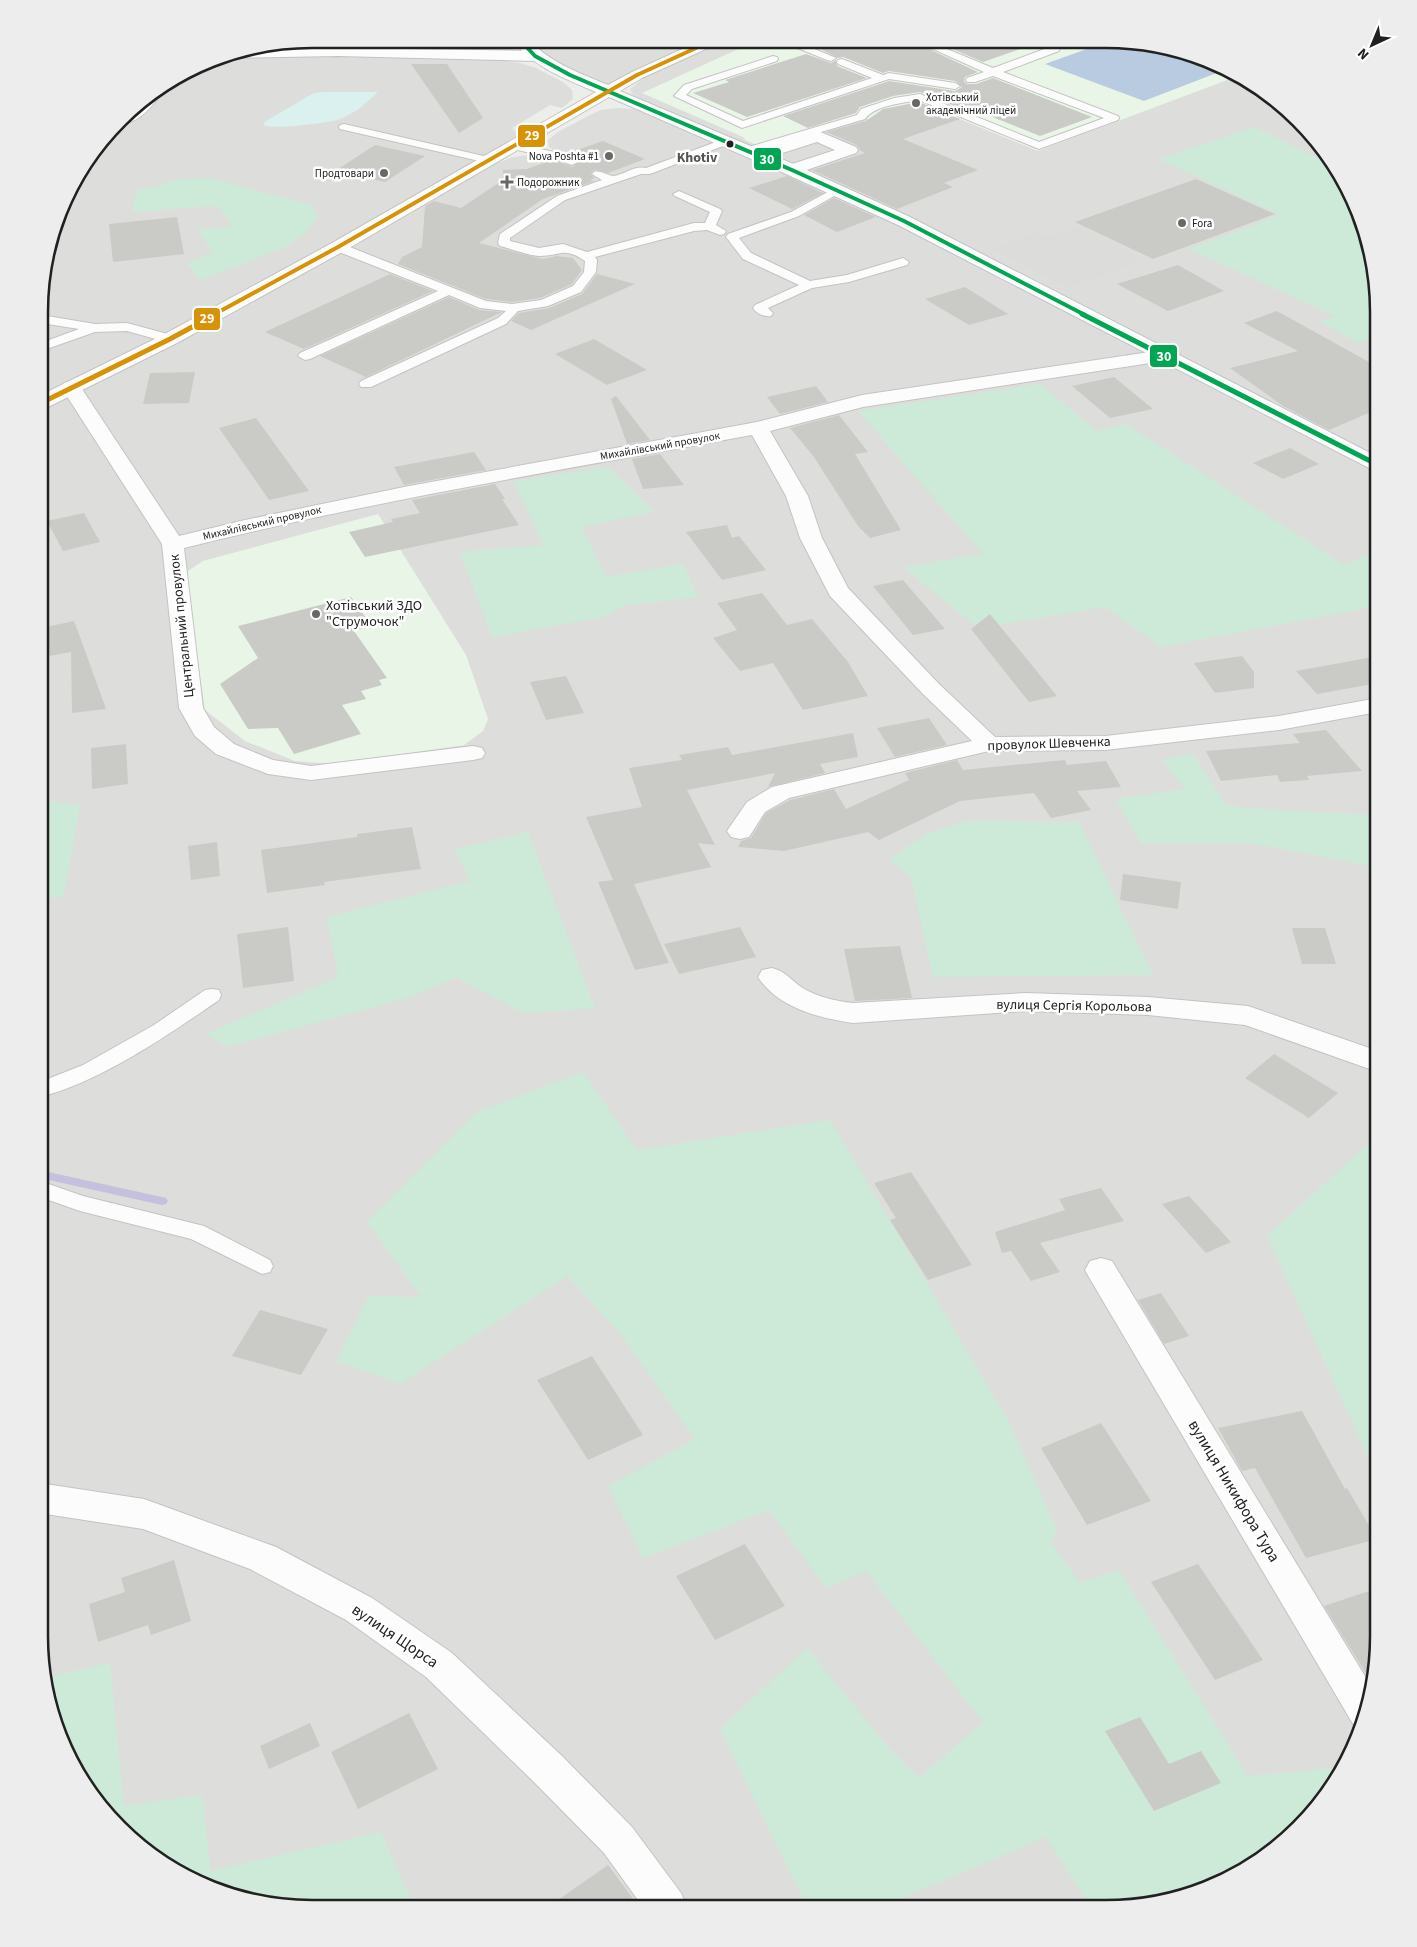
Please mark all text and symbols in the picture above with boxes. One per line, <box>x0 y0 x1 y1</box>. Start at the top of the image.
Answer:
north arrow <box>1347 20 1397 70</box>
text: N <box>1353 43 1374 64</box>
place label: Хотівський академічний ліцей <box>926 90 1016 118</box>
marker: Хотівський академічний ліцей <box>910 97 922 109</box>
line badge: 29 <box>517 124 546 148</box>
text: 29 <box>525 126 539 146</box>
unlabelled marker <box>725 139 735 149</box>
line badge: 30 <box>753 147 782 171</box>
district label: Khotiv <box>677 148 718 168</box>
place label: Nova Poshta #1 <box>529 149 599 164</box>
marker: Nova Poshta #1 <box>603 150 615 162</box>
text: 30 <box>760 150 774 170</box>
place label: Продтовари <box>315 166 374 181</box>
marker: Продтовари <box>378 167 390 179</box>
place label: Подорожник <box>517 175 580 190</box>
marker: Подорожник <box>501 176 513 188</box>
place label: Fora <box>1192 216 1212 231</box>
marker: Fora <box>1176 217 1188 229</box>
line badge: 29 <box>193 307 221 331</box>
text: 29 <box>200 309 214 329</box>
line badge: 30 <box>1149 344 1178 368</box>
text: 30 <box>1157 347 1171 367</box>
street label: Михайлівський провулок <box>599 428 722 464</box>
street label: Михайлівський провулок <box>201 502 323 544</box>
street label: Центральний провулок <box>165 553 199 699</box>
place label: Хотівський ЗДО "Струмочок" <box>326 596 422 632</box>
marker: Хотівський ЗДО "Струмочок" <box>310 608 322 620</box>
street label: провулок Шевченка <box>987 732 1111 756</box>
street label: вулиця Сергія Корольова <box>996 995 1152 1017</box>
street label: вулиця Никифора Тура <box>1183 1416 1285 1566</box>
street label: вулиця Щорса <box>347 1599 443 1673</box>

